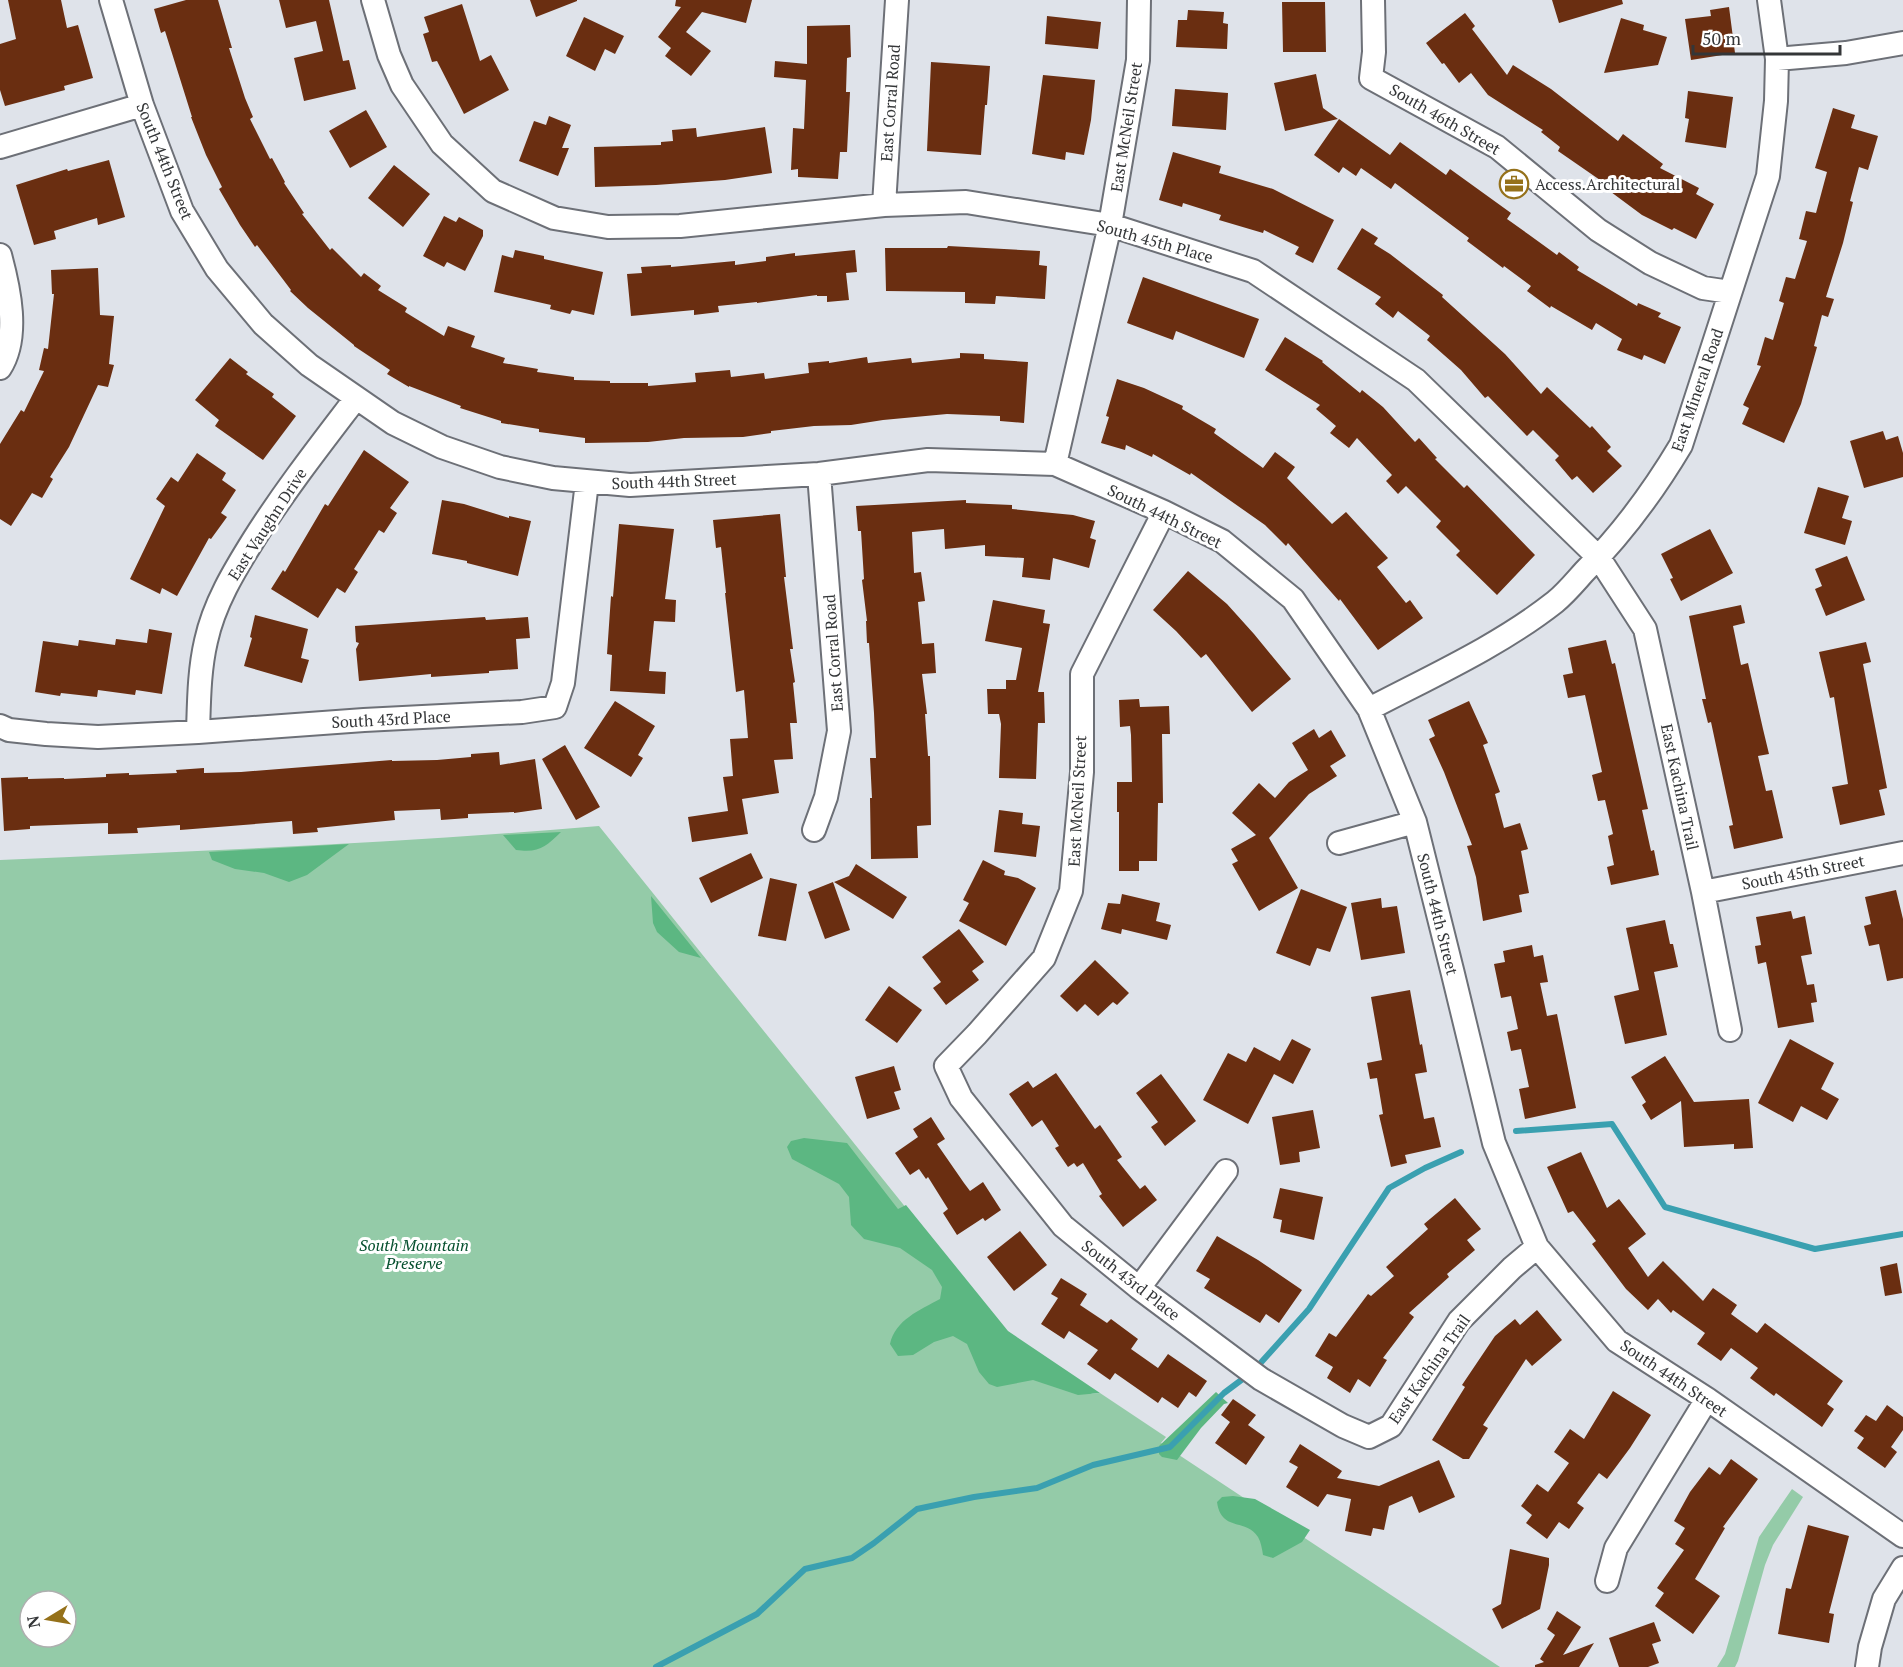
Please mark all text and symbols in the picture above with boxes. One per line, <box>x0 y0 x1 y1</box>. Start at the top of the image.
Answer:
scale bar <box>1693 18 1840 56</box>
text: 50 m <box>1702 26 1742 50</box>
street label: East Corral Road <box>875 43 905 162</box>
street label: East McNeil Street <box>1105 60 1147 194</box>
street label: South 46th Street <box>1385 78 1505 160</box>
street label: South 44th Street <box>131 99 199 223</box>
office icon: Access.Architectural <box>1498 168 1530 200</box>
place label: Access.Architectural <box>1535 173 1681 195</box>
street label: South 45th Place <box>1094 214 1216 268</box>
street label: East Mineral Road <box>1666 325 1728 455</box>
street label: East Vaughn Drive <box>222 464 312 584</box>
street label: South 44th Street <box>611 468 737 494</box>
street label: South 44th Street <box>1104 479 1226 553</box>
street label: East Corral Road <box>818 593 848 712</box>
street label: South 43rd Place <box>331 705 451 733</box>
street label: East Kachina Trail <box>1656 722 1704 853</box>
street label: East McNeil Street <box>1063 735 1091 867</box>
street label: South 45th Street <box>1740 849 1866 895</box>
street label: South 44th Street <box>1412 851 1464 977</box>
park label: South Mountain Preserve <box>359 1234 469 1274</box>
street label: South 43rd Place <box>1077 1235 1185 1325</box>
street label: East Kachina Trail <box>1383 1310 1475 1428</box>
street label: South 44th Street <box>1616 1334 1732 1422</box>
north arrow <box>18 1589 78 1649</box>
text: N <box>21 1614 45 1630</box>

